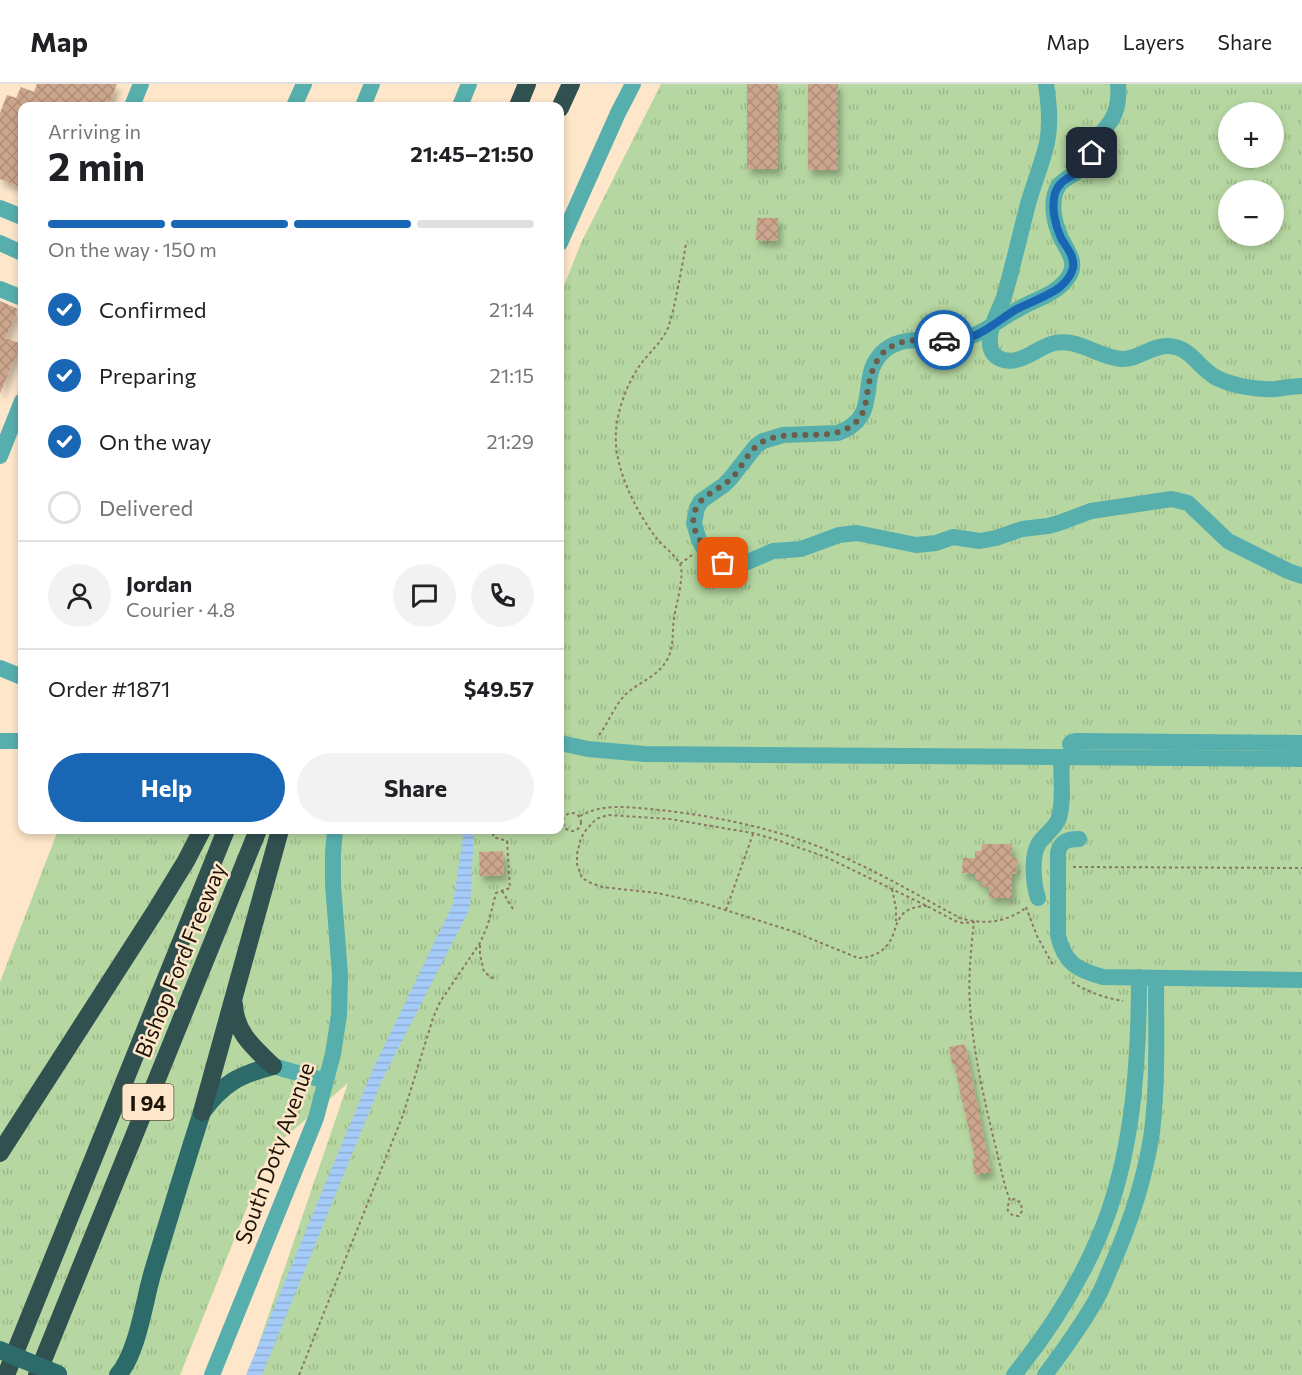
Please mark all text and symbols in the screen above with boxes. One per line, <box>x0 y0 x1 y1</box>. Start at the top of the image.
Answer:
text: Map <box>30 24 88 58</box>
text: Map <box>1046 29 1090 54</box>
text: Layers <box>1123 29 1185 54</box>
text: Share <box>1218 29 1272 54</box>
map controls <box>1218 102 1284 246</box>
button: + <box>1218 102 1284 168</box>
text: Arriving in <box>48 119 141 143</box>
pin <box>1066 127 1117 178</box>
icon: home <box>1075 136 1108 169</box>
text: 21:45–21:50 <box>410 140 534 167</box>
text: 2 min <box>48 141 145 189</box>
button: − <box>1218 180 1284 246</box>
text: On the way · 150 m <box>48 237 217 261</box>
icon: check <box>48 293 81 326</box>
text: Confirmed <box>99 296 206 323</box>
text: 21:14 <box>489 297 534 321</box>
courier <box>914 310 974 370</box>
icon: car <box>928 324 961 357</box>
icon: check <box>48 359 81 392</box>
text: Preparing <box>99 362 196 389</box>
text: 21:15 <box>490 363 534 387</box>
icon: check <box>48 425 81 458</box>
text: On the way <box>99 428 211 455</box>
text: 21:29 <box>486 429 534 453</box>
text: Delivered <box>99 494 193 521</box>
pin <box>697 537 748 588</box>
icon: bag <box>706 546 739 579</box>
button: person <box>48 564 111 627</box>
button: chat <box>393 564 456 627</box>
button: phone <box>471 564 534 627</box>
text: Jordan <box>126 570 192 597</box>
text: Courier · 4.8 <box>126 597 235 621</box>
text: Order #1871 <box>48 675 170 702</box>
text: $49.57 <box>464 675 534 702</box>
button: Help <box>48 753 285 822</box>
button: Share <box>297 753 534 822</box>
street label: Bishop Ford Freeway <box>129 859 231 1061</box>
street label: South Doty Avenue <box>229 1058 319 1248</box>
road number: I 94 <box>122 1084 174 1120</box>

